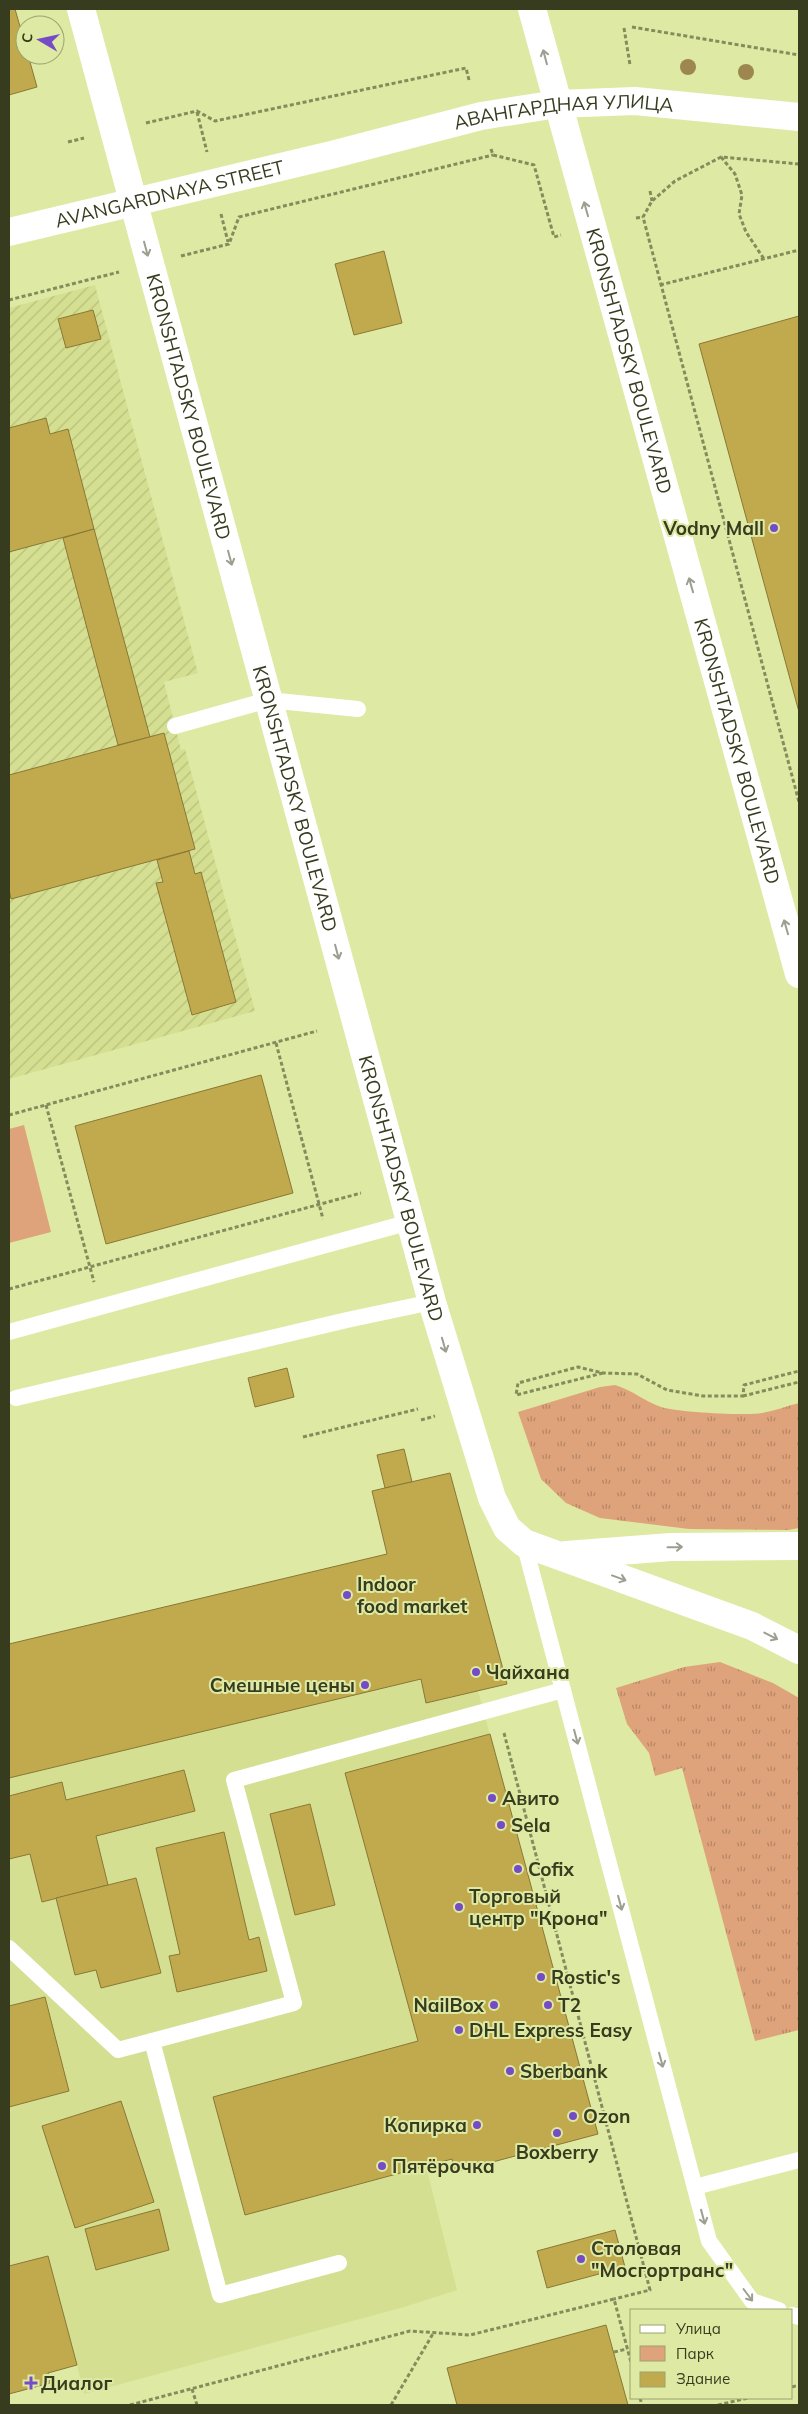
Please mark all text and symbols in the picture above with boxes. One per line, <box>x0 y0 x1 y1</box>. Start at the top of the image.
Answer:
north arrow <box>15 15 65 65</box>
text: С <box>18 32 37 44</box>
one-way arrow <box>539 49 549 65</box>
street label: АВАНГАРДНАЯ УЛИЦА <box>451 89 675 135</box>
street label: AVANGARDNAYA STREET <box>53 155 287 233</box>
one-way arrow <box>581 202 591 218</box>
street label: KRONSHTADSKY BOULEVARD <box>581 225 678 496</box>
one-way arrow <box>142 241 151 257</box>
street label: KRONSHTADSKY BOULEVARD <box>141 271 237 542</box>
place label: Vodny Mall <box>662 516 764 540</box>
marker: Vodny Mall <box>768 522 780 534</box>
one-way arrow <box>225 550 235 566</box>
one-way arrow <box>686 577 695 593</box>
street label: KRONSHTADSKY BOULEVARD <box>689 615 786 887</box>
street label: KRONSHTADSKY BOULEVARD <box>248 663 343 934</box>
one-way arrow <box>781 919 791 935</box>
one-way arrow <box>332 943 342 959</box>
street label: KRONSHTADSKY BOULEVARD <box>354 1053 449 1324</box>
one-way arrow <box>440 1336 450 1352</box>
one-way arrow <box>666 1542 683 1552</box>
place label: Indoor food market <box>357 1572 467 1618</box>
one-way arrow <box>611 1574 626 1583</box>
marker: Indoor food market <box>341 1589 353 1601</box>
one-way arrow <box>763 1631 778 1641</box>
place label: Чайхана <box>486 1660 570 1684</box>
marker: Чайхана <box>470 1666 482 1678</box>
place label: Смешные цены <box>210 1673 355 1697</box>
marker: Смешные цены <box>359 1679 371 1691</box>
one-way arrow <box>572 1729 581 1745</box>
place label: Авито <box>502 1786 560 1810</box>
marker: Авито <box>486 1792 498 1804</box>
place label: Sela <box>511 1813 550 1837</box>
marker: Sela <box>495 1819 507 1831</box>
place label: Cofix <box>528 1857 574 1881</box>
marker: Cofix <box>512 1863 524 1875</box>
place label: Торговый центр "Крона" <box>469 1884 607 1930</box>
one-way arrow <box>615 1895 625 1911</box>
marker: Торговый центр "Крона" <box>453 1901 465 1913</box>
place label: Rostic's <box>551 1965 621 1989</box>
marker: Rostic's <box>535 1971 547 1983</box>
place label: NailBox <box>413 1993 485 2017</box>
place label: T2 <box>558 1993 581 2017</box>
marker: NailBox <box>488 1999 500 2011</box>
marker: T2 <box>542 1999 554 2011</box>
place label: DHL Express Easy <box>469 2018 633 2042</box>
marker: DHL Express Easy <box>453 2024 465 2036</box>
one-way arrow <box>657 2052 666 2068</box>
place label: Sberbank <box>520 2059 608 2083</box>
marker: Sberbank <box>504 2065 516 2077</box>
place label: Ozon <box>583 2104 630 2128</box>
marker: Ozon <box>567 2110 579 2122</box>
place label: Копирка <box>384 2113 467 2137</box>
marker: Копирка <box>471 2119 483 2131</box>
marker: Boxberry <box>551 2127 563 2139</box>
place label: Boxberry <box>516 2140 599 2164</box>
place label: Пятёрочка <box>392 2154 495 2178</box>
marker: Пятёрочка <box>376 2160 388 2172</box>
one-way arrow <box>699 2209 708 2225</box>
place label: Столовая "Мосгортранс" <box>591 2236 733 2282</box>
marker: Столовая "Мосгортранс" <box>575 2253 587 2265</box>
one-way arrow <box>742 2288 753 2301</box>
legend <box>630 2309 793 2399</box>
text: Улица <box>675 2319 721 2338</box>
text: Парк <box>676 2344 715 2363</box>
text: Здание <box>676 2369 730 2388</box>
place label: Диалог <box>41 2371 112 2395</box>
marker: Диалог <box>25 2377 37 2389</box>

